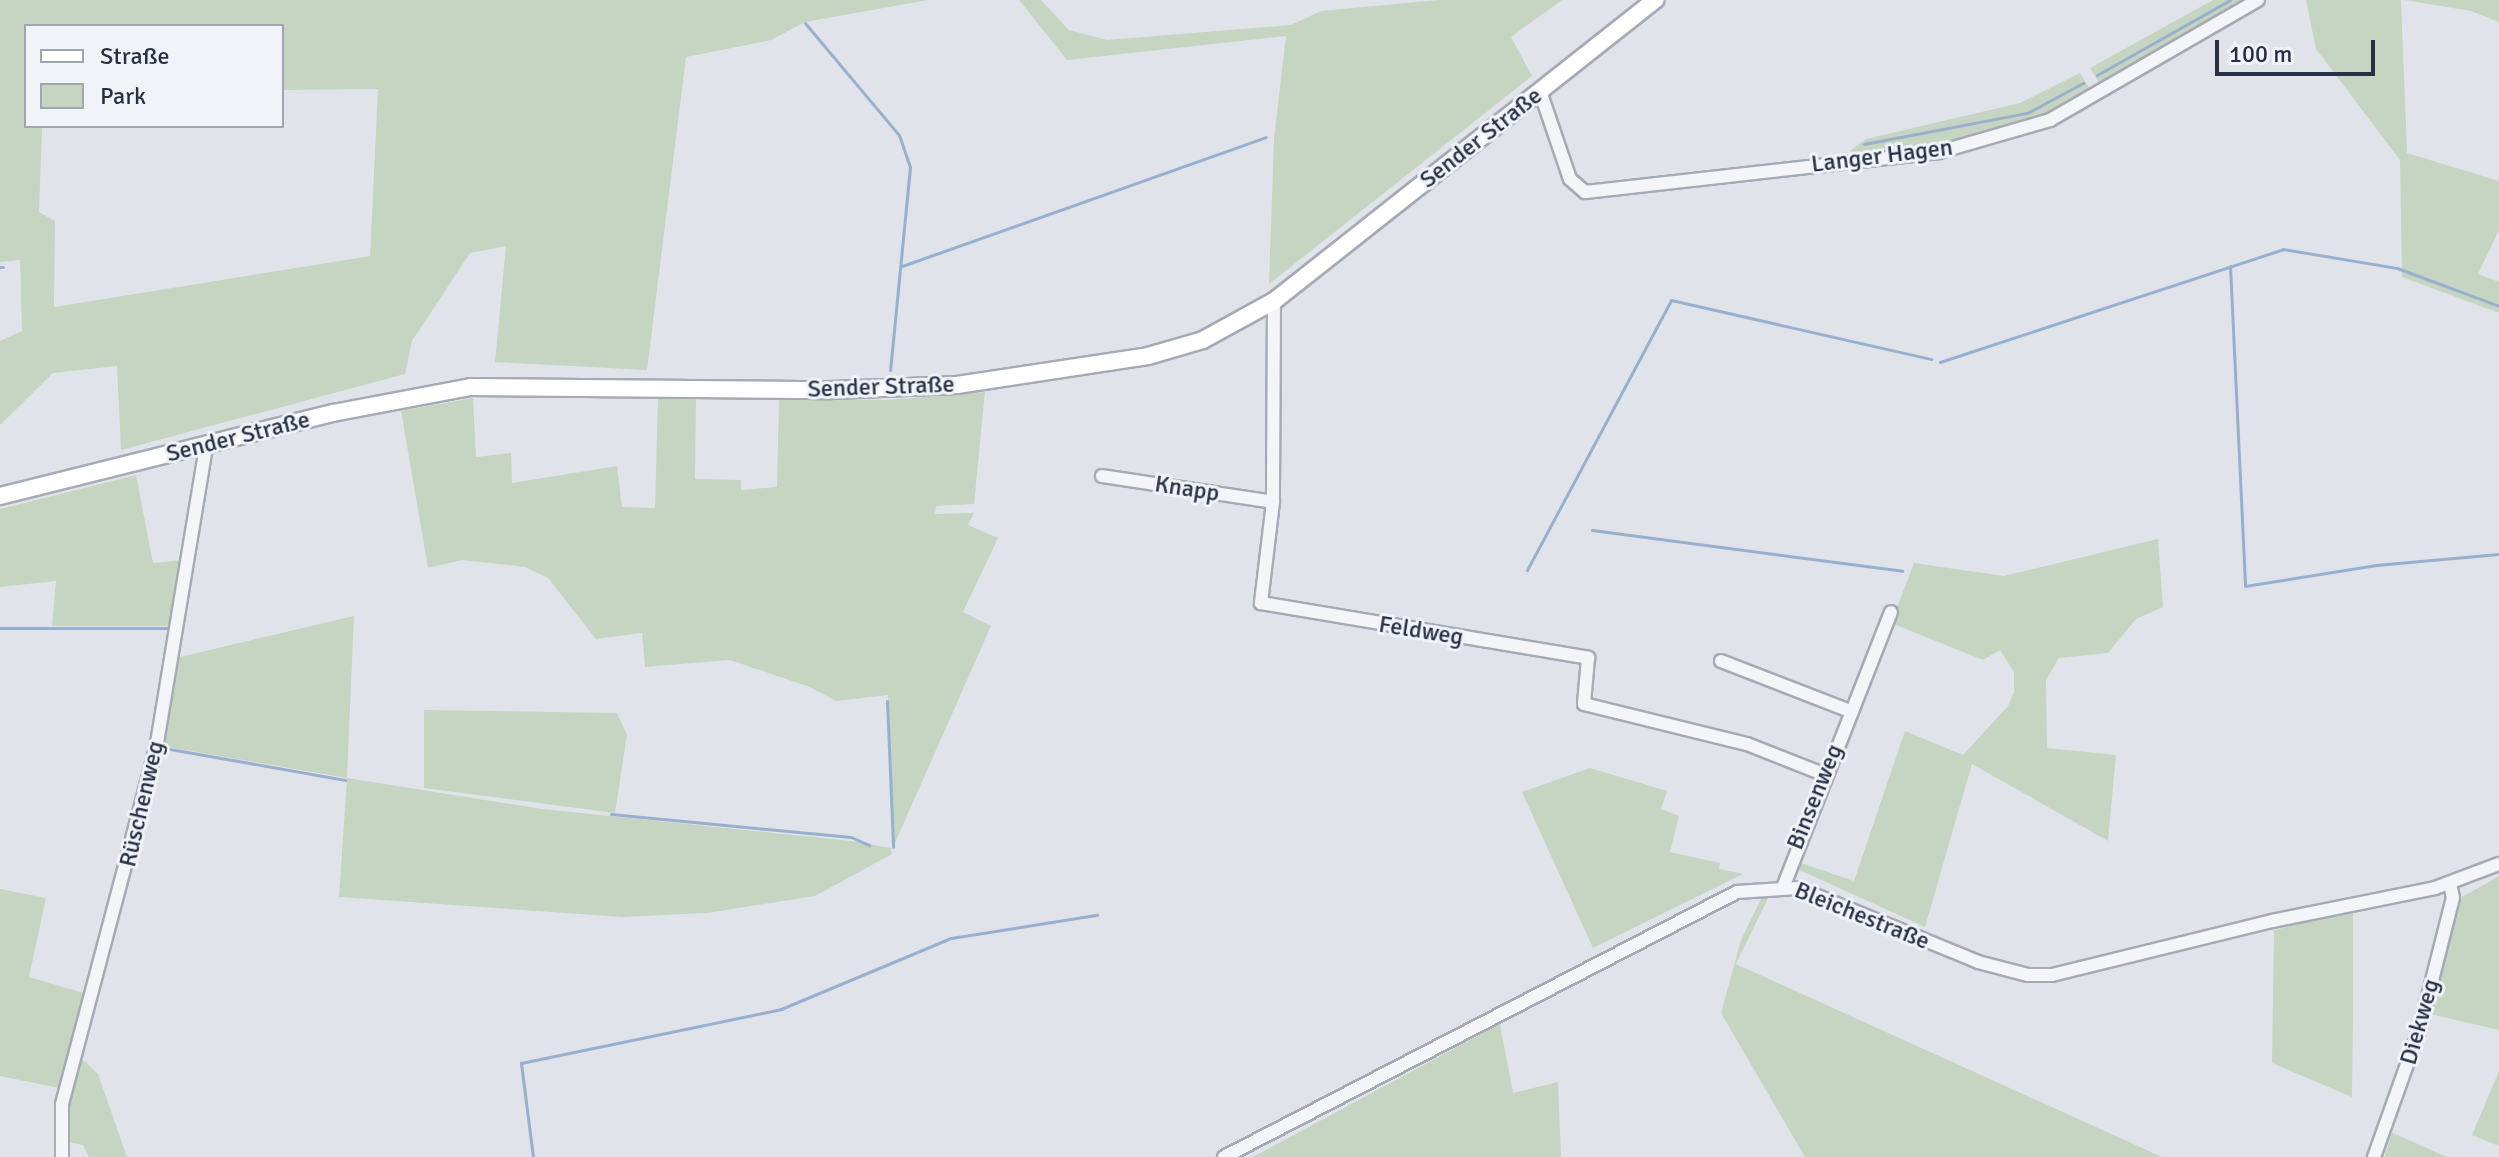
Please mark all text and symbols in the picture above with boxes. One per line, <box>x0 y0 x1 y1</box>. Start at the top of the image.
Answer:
legend <box>24 24 284 128</box>
scale bar <box>2219 24 2379 74</box>
text: 100 m <box>2229 39 2292 69</box>
text: Straße <box>100 41 170 71</box>
text: Park <box>100 81 146 111</box>
street label: Sender Straße <box>1414 81 1548 195</box>
street label: Langer Hagen <box>1810 133 1954 179</box>
street label: Sender Straße <box>807 370 955 404</box>
street label: Sender Straße <box>163 405 313 469</box>
street label: Knapp <box>1153 470 1221 508</box>
street label: Feldweg <box>1377 610 1465 652</box>
street label: Rüschenweg <box>114 738 170 870</box>
street label: Binsenweg <box>1781 740 1849 854</box>
street label: Bleichestraße <box>1790 876 1934 956</box>
street label: Diekweg <box>2394 976 2446 1068</box>

